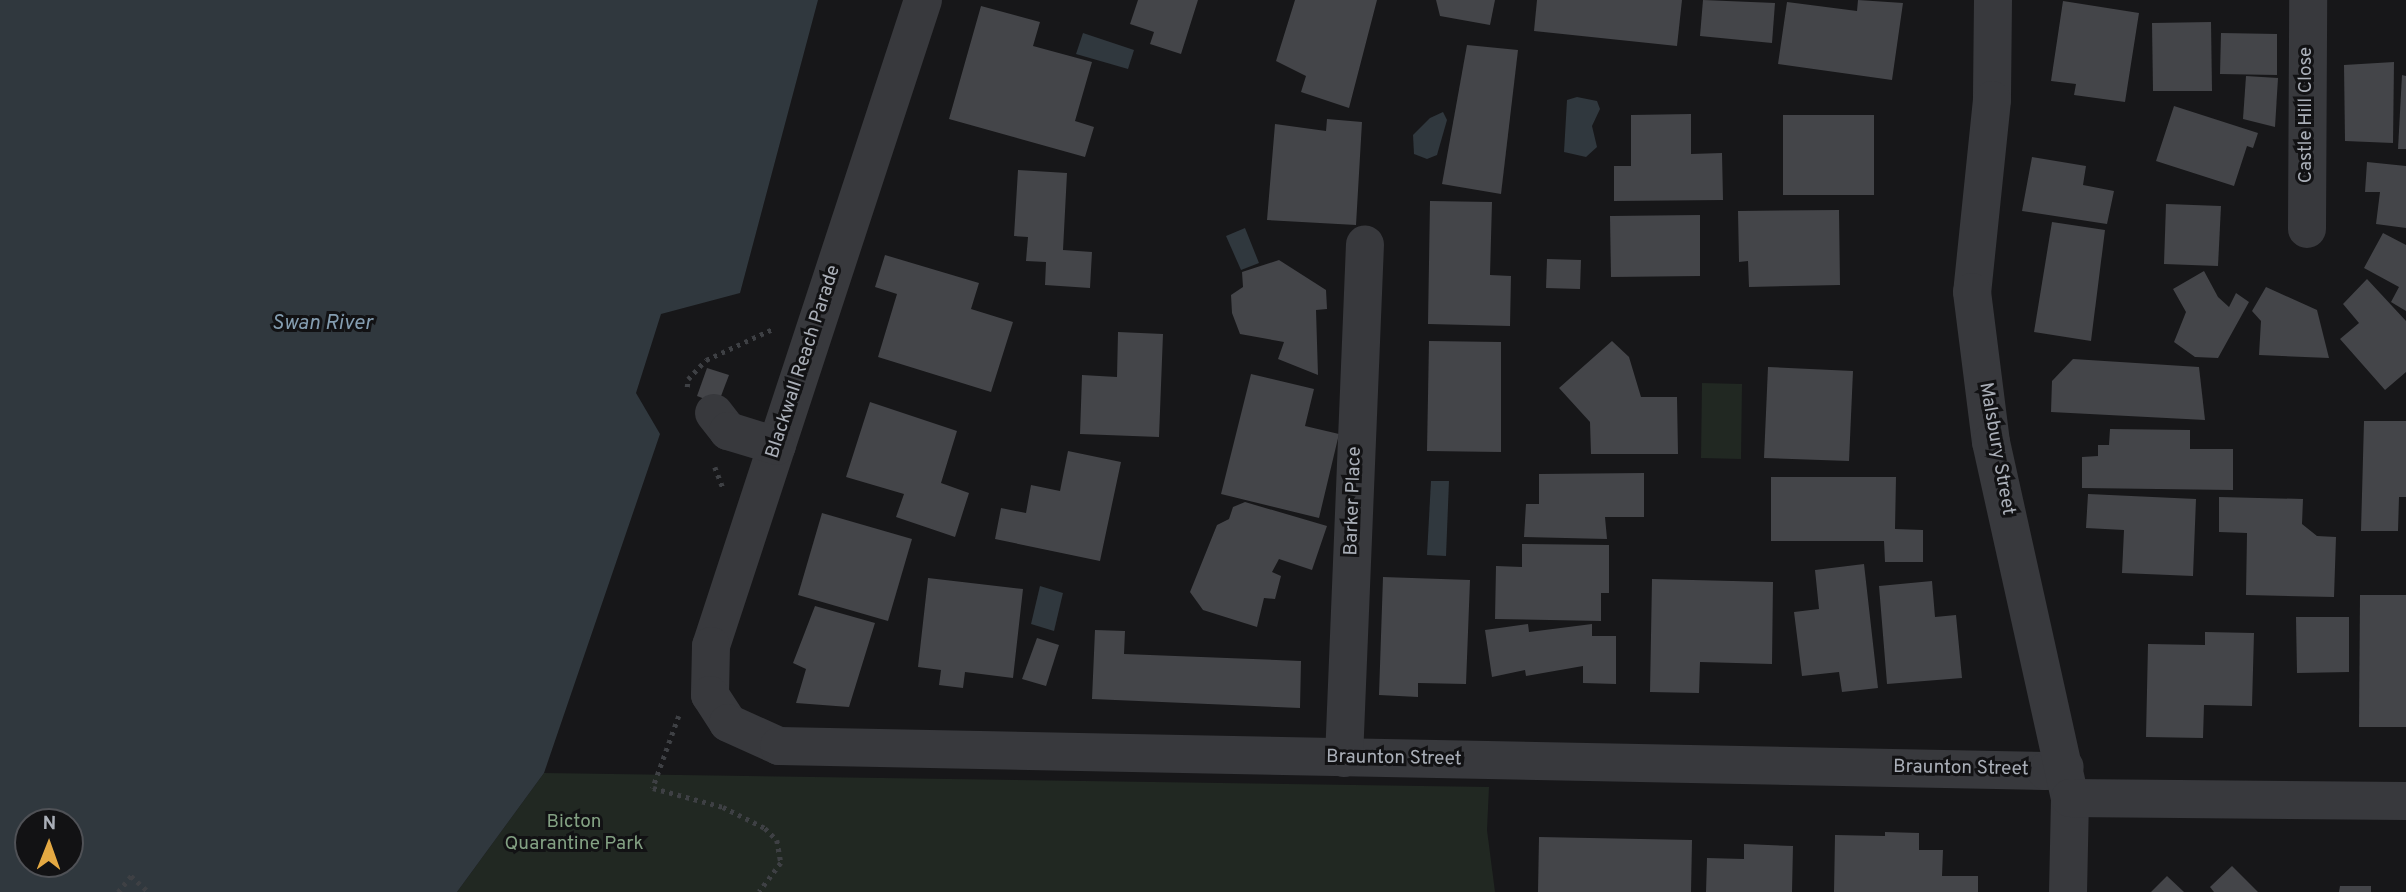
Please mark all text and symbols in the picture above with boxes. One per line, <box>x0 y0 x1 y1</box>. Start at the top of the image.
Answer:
street label: Castle Hill Close <box>2296 47 2318 183</box>
street label: Blackwall Reach Parade <box>762 262 846 462</box>
water label: Swan River <box>272 311 372 337</box>
street label: Malsbury Street <box>1973 381 2019 517</box>
street label: Barker Place <box>1341 446 1367 556</box>
street label: Braunton Street <box>1326 746 1462 772</box>
street label: Braunton Street <box>1893 756 2029 782</box>
north arrow <box>14 808 84 878</box>
text: N <box>42 812 56 836</box>
park label: Bicton Quarantine Park <box>504 812 644 856</box>

